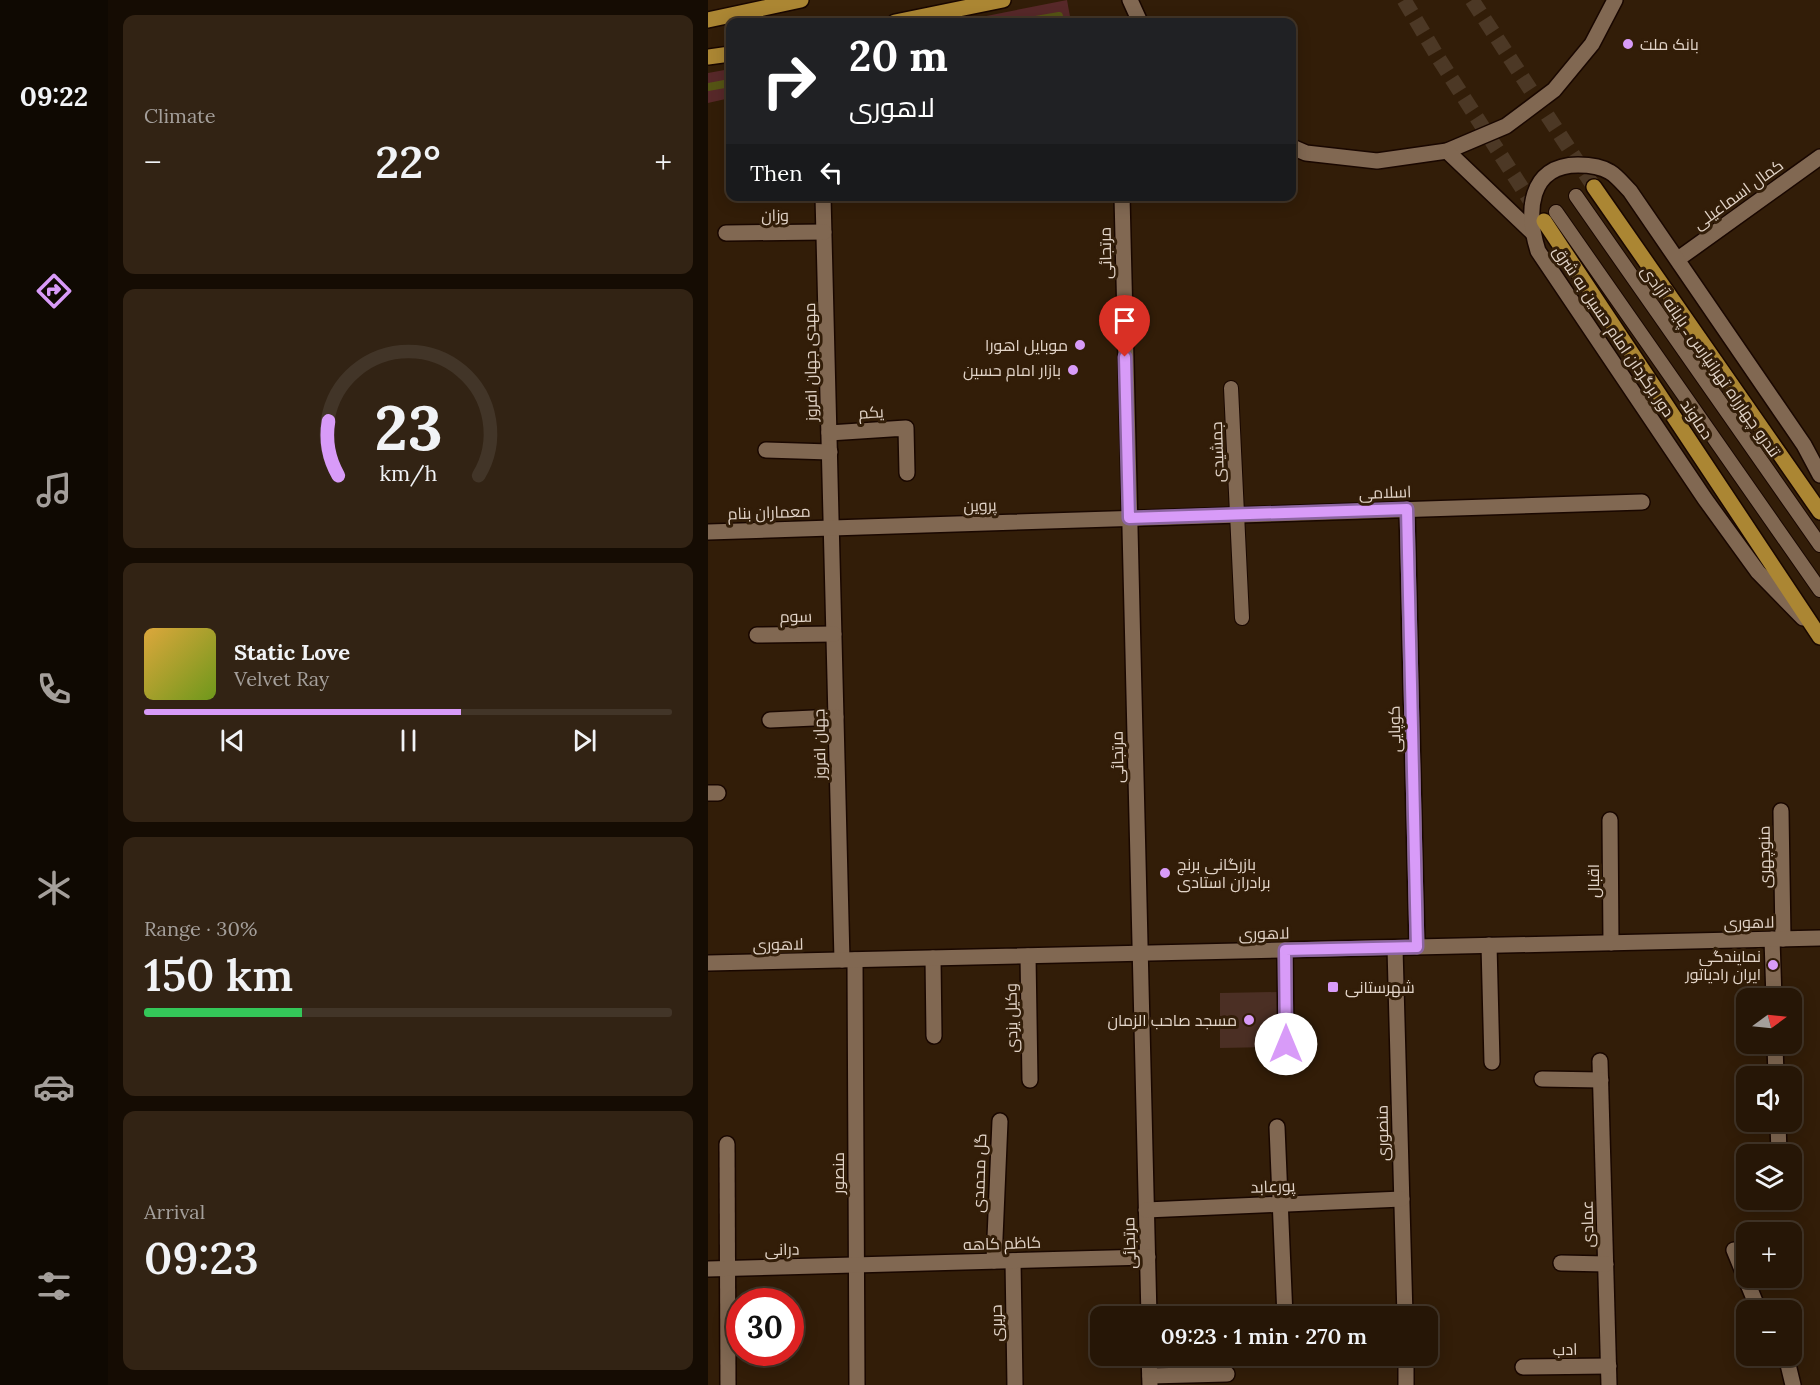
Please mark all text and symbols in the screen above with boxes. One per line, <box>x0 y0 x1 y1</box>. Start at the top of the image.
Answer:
text: 20 m <box>849 29 948 83</box>
place label: بانک ملت <box>1640 34 1699 54</box>
marker: بانک ملت <box>1621 37 1635 51</box>
icon: right <box>750 42 828 120</box>
text: 09:22 <box>20 79 88 113</box>
text: لاهوری <box>849 90 935 124</box>
text: Climate <box>144 103 216 128</box>
text: 22° <box>375 133 441 190</box>
text: − <box>144 141 162 183</box>
text: + <box>655 141 672 183</box>
street label: کمال اسماعیلی <box>1689 155 1788 234</box>
icon: left <box>815 156 848 189</box>
text: Then <box>750 159 803 187</box>
street label: وزان <box>761 205 789 226</box>
street label: مرتجائی <box>1095 227 1116 279</box>
street label: دور برگردان امام حسین به شرق <box>1548 242 1679 421</box>
street label: تندرو چهارراه تهرانپارس ـ پایانه آزادی <box>1635 261 1785 462</box>
icon: directions <box>33 270 75 312</box>
pin <box>1099 295 1150 357</box>
street label: مهدی جهان افروز <box>799 302 822 423</box>
icon: arrive <box>1108 304 1141 337</box>
place label: موبایل اهورا <box>985 335 1068 356</box>
marker: موبایل اهورا <box>1073 338 1087 352</box>
place label: بازار امام حسین <box>963 360 1061 382</box>
marker: بازار امام حسین <box>1066 363 1080 377</box>
text: 23 <box>374 387 442 467</box>
street label: دماوند <box>1676 395 1718 443</box>
street label: یکم <box>858 401 885 425</box>
street label: جمشیدی <box>1206 421 1229 483</box>
text: km/h <box>379 459 437 487</box>
icon: music <box>33 469 75 511</box>
street label: اسلامی <box>1358 481 1412 504</box>
street label: پروین <box>963 494 998 518</box>
street label: معماران بنام <box>727 501 811 525</box>
street label: سوم <box>780 606 812 628</box>
text: Static Love <box>234 638 350 666</box>
text: Velvet Ray <box>234 666 329 691</box>
icon: phone <box>33 668 75 710</box>
street label: کوپایی <box>1384 705 1406 752</box>
street label: جهان افروز <box>808 708 831 781</box>
icon: previous <box>216 724 249 757</box>
icon: pause <box>392 724 425 757</box>
icon: next <box>568 724 601 757</box>
street label: مرتجائی <box>1107 731 1128 783</box>
street label: منوچهری <box>1753 825 1777 889</box>
place label: بازرگانی برنج برادران استادی <box>1177 854 1271 893</box>
street label: اقبال <box>1583 864 1604 898</box>
marker: بازرگانی برنج برادران استادی <box>1158 866 1172 880</box>
icon: climate <box>33 867 75 909</box>
street label: لاهوری <box>1723 912 1775 933</box>
text: Range · 30% <box>144 916 257 941</box>
street label: لاهوری <box>1238 923 1290 944</box>
street label: لاهوری <box>752 934 804 955</box>
text: 150 km <box>144 946 293 1003</box>
place label: نمایندگی ایران رادیاتور <box>1684 946 1761 985</box>
marker: نمایندگی ایران رادیاتور <box>1766 958 1780 972</box>
place label: شهرستانی <box>1345 977 1415 998</box>
marker: شهرستانی <box>1326 980 1340 994</box>
street label: وکیل یزدی <box>1000 983 1023 1053</box>
north arrow <box>1736 988 1802 1054</box>
map controls <box>1736 988 1802 1366</box>
place label: مسجد صاحب الزمان <box>1107 1010 1237 1031</box>
position arrow <box>1254 1012 1318 1076</box>
marker: مسجد صاحب الزمان <box>1242 1013 1256 1027</box>
icon: car <box>33 1066 75 1108</box>
button: sound <box>1736 1066 1802 1132</box>
street label: منصوری <box>1372 1105 1393 1161</box>
street label: گل محمدی <box>968 1133 991 1213</box>
button: layers <box>1736 1144 1802 1210</box>
street label: منصور <box>828 1152 848 1195</box>
street label: پورعابد <box>1250 1175 1297 1199</box>
text: Arrival <box>144 1199 205 1224</box>
street label: عمادی <box>1577 1200 1598 1248</box>
street label: مرتجائی <box>1118 1217 1141 1269</box>
button: + <box>1736 1222 1802 1288</box>
text: 09:23 <box>144 1229 259 1286</box>
street label: کاظم کاهه <box>963 1232 1041 1256</box>
street label: درانی <box>764 1239 800 1260</box>
icon: filters <box>33 1265 75 1307</box>
speed limit sign: 30 <box>726 1288 804 1366</box>
button: − <box>1736 1300 1802 1366</box>
street label: حریری <box>986 1304 1007 1342</box>
text: 09:23 · 1 min · 270 m <box>1161 1322 1367 1350</box>
street label: ادب <box>1552 1339 1578 1359</box>

